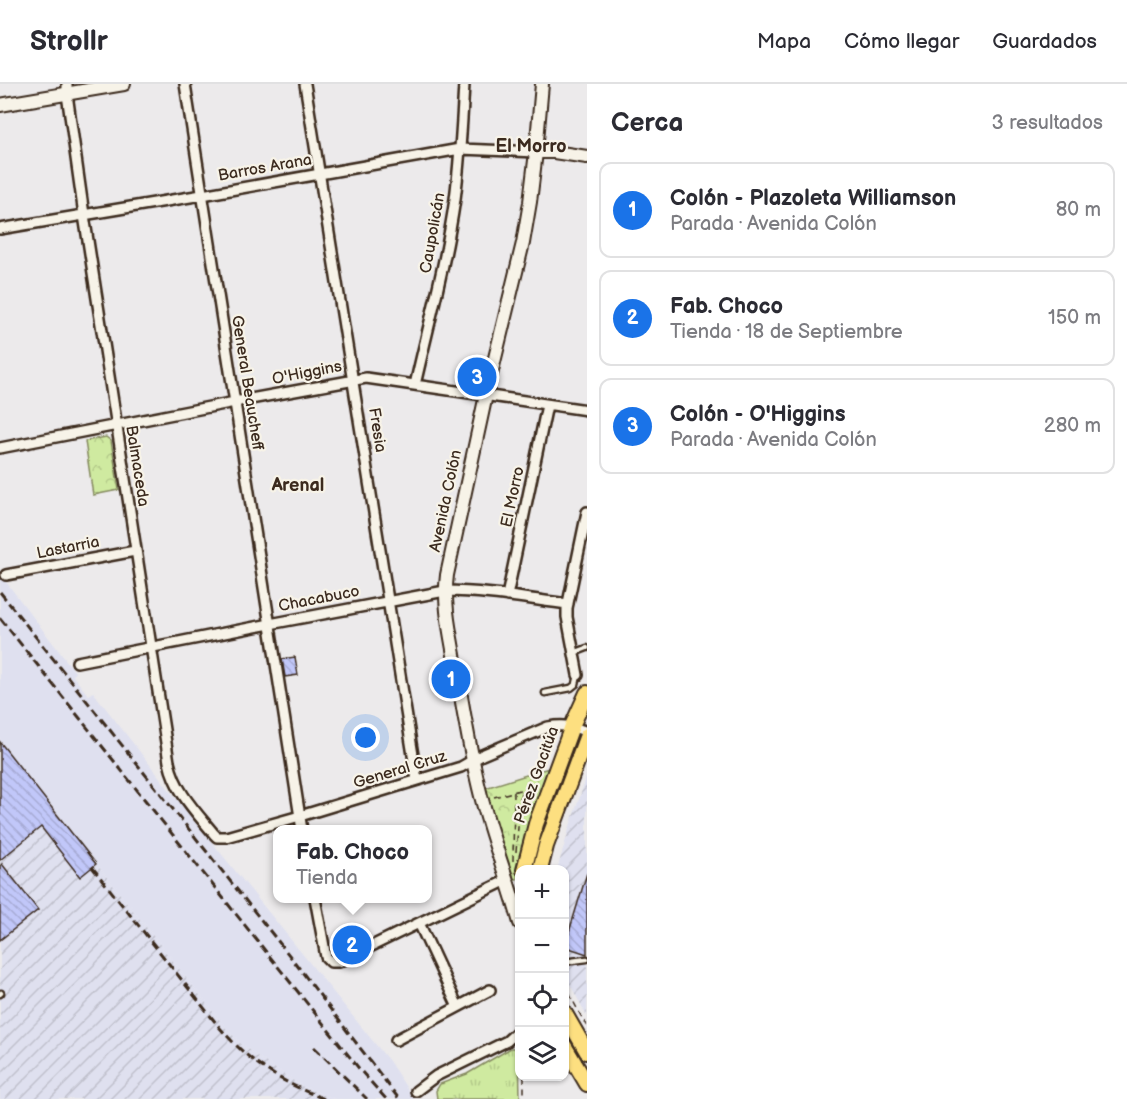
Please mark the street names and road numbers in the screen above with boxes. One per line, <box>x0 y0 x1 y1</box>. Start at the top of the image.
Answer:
street label: Barros Arana <box>217 150 313 186</box>
street label: Caupolicán <box>417 191 449 275</box>
street label: General Beaucheff <box>227 314 267 452</box>
street label: O'Higgins <box>271 357 343 389</box>
street label: Fresia <box>364 406 390 454</box>
street label: Balmaceda <box>121 424 153 508</box>
street label: Avenida Colón <box>426 448 466 554</box>
street label: El Morro <box>497 465 529 529</box>
street label: Lastarria <box>35 533 101 563</box>
street label: Chacabuco <box>277 582 361 616</box>
street label: Pérez Gacitúa <box>511 724 563 826</box>
street label: General Cruz <box>351 747 449 793</box>

